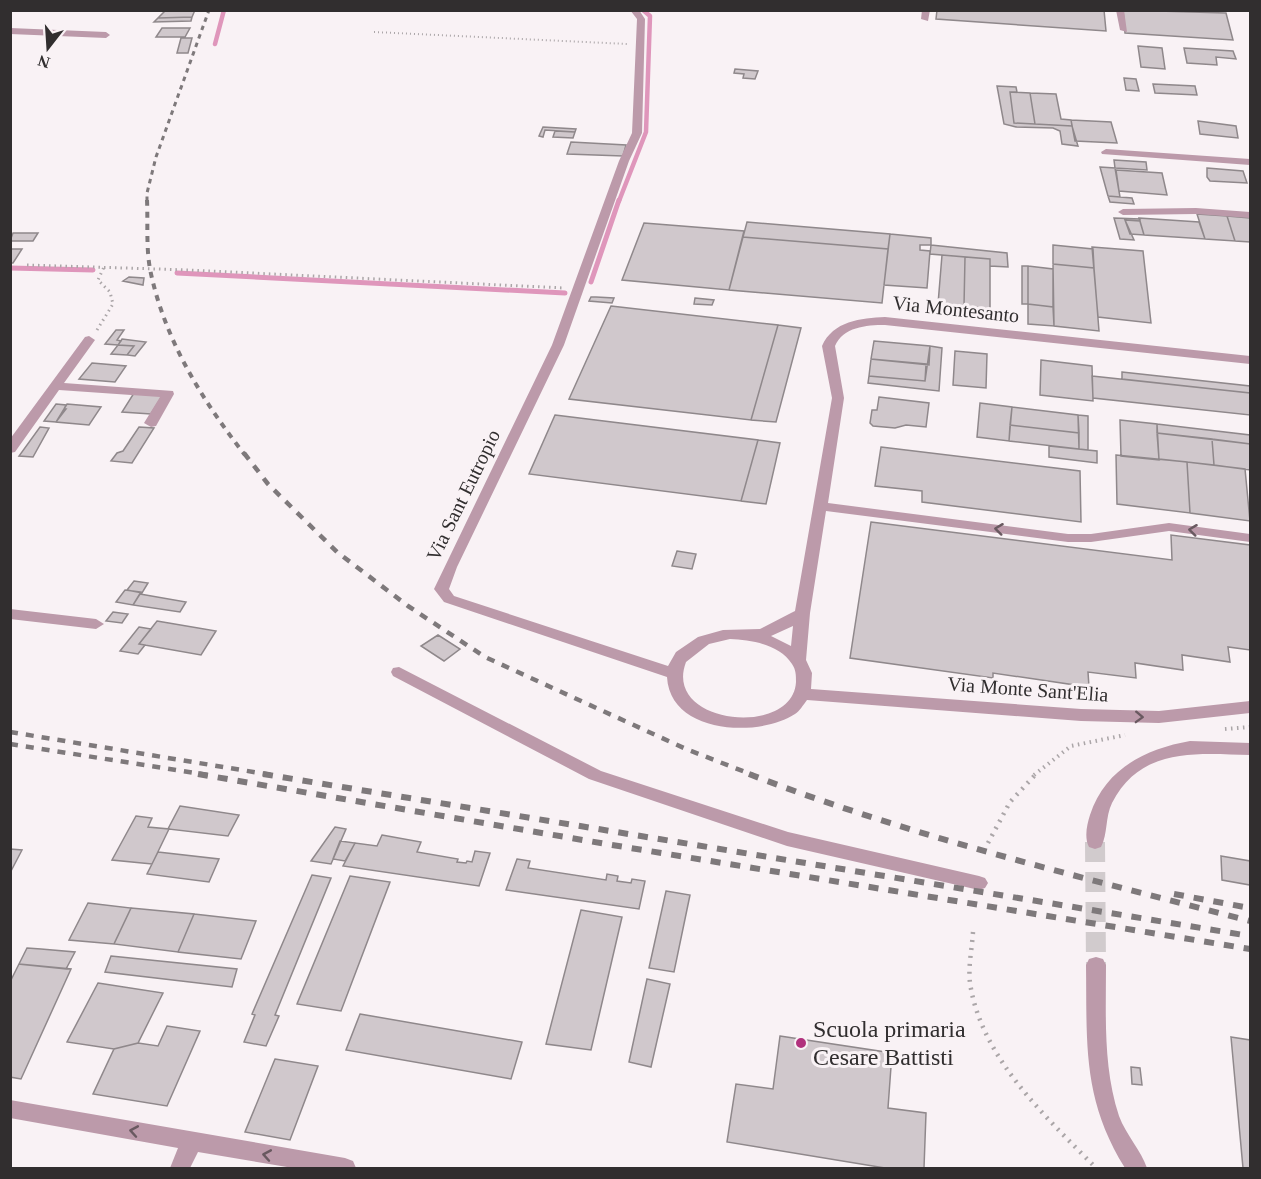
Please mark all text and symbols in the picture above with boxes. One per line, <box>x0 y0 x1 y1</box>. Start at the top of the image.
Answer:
north arrow <box>18 18 78 78</box>
text: N <box>35 52 52 72</box>
street label: Via Montesanto <box>892 291 1020 327</box>
street label: Via Sant Eutropio <box>422 426 505 565</box>
one-way arrow <box>995 524 1004 536</box>
one-way arrow <box>1188 524 1197 536</box>
street label: Via Monte Sant'Elia <box>947 672 1109 706</box>
one-way arrow <box>1135 710 1144 723</box>
place label: Scuola primaria Cesare Battisti <box>813 1016 966 1070</box>
marker: Scuola primaria Cesare Battisti <box>794 1036 808 1050</box>
one-way arrow <box>130 1125 140 1138</box>
one-way arrow <box>262 1149 272 1161</box>

